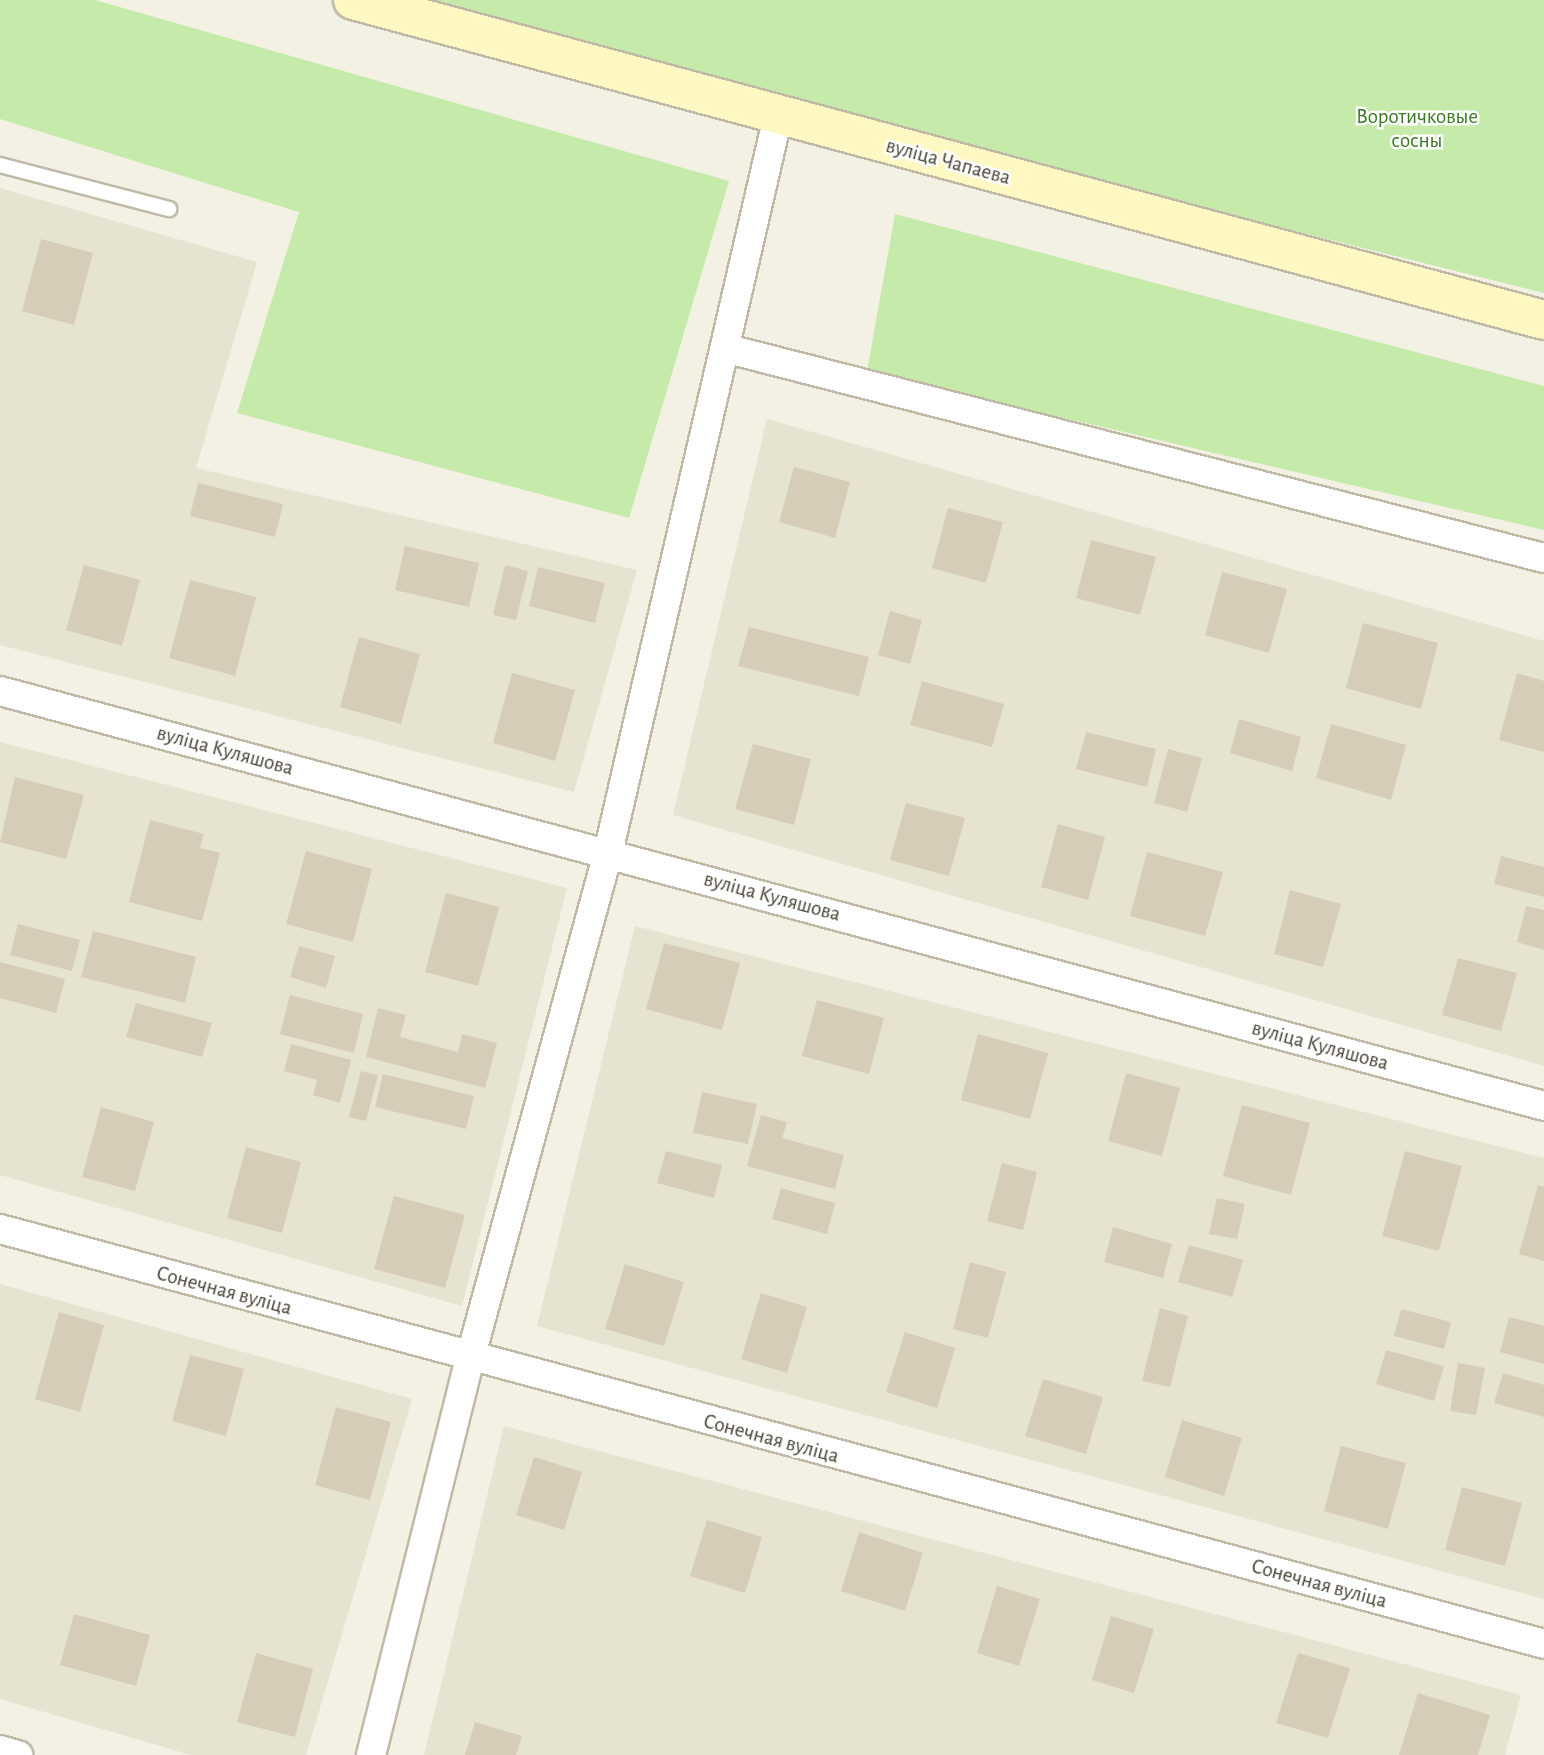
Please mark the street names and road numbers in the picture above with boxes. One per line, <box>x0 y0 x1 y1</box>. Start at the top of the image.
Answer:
street label: вуліца Чапаева <box>883 133 1013 191</box>
street label: вуліца Куляшова <box>154 721 296 781</box>
street label: вуліца Куляшова <box>701 867 843 927</box>
street label: вуліца Куляшова <box>1249 1016 1391 1076</box>
street label: Сонечная вуліца <box>153 1261 295 1321</box>
street label: Сонечная вуліца <box>700 1409 842 1469</box>
street label: Сонечная вуліца <box>1248 1554 1390 1614</box>

